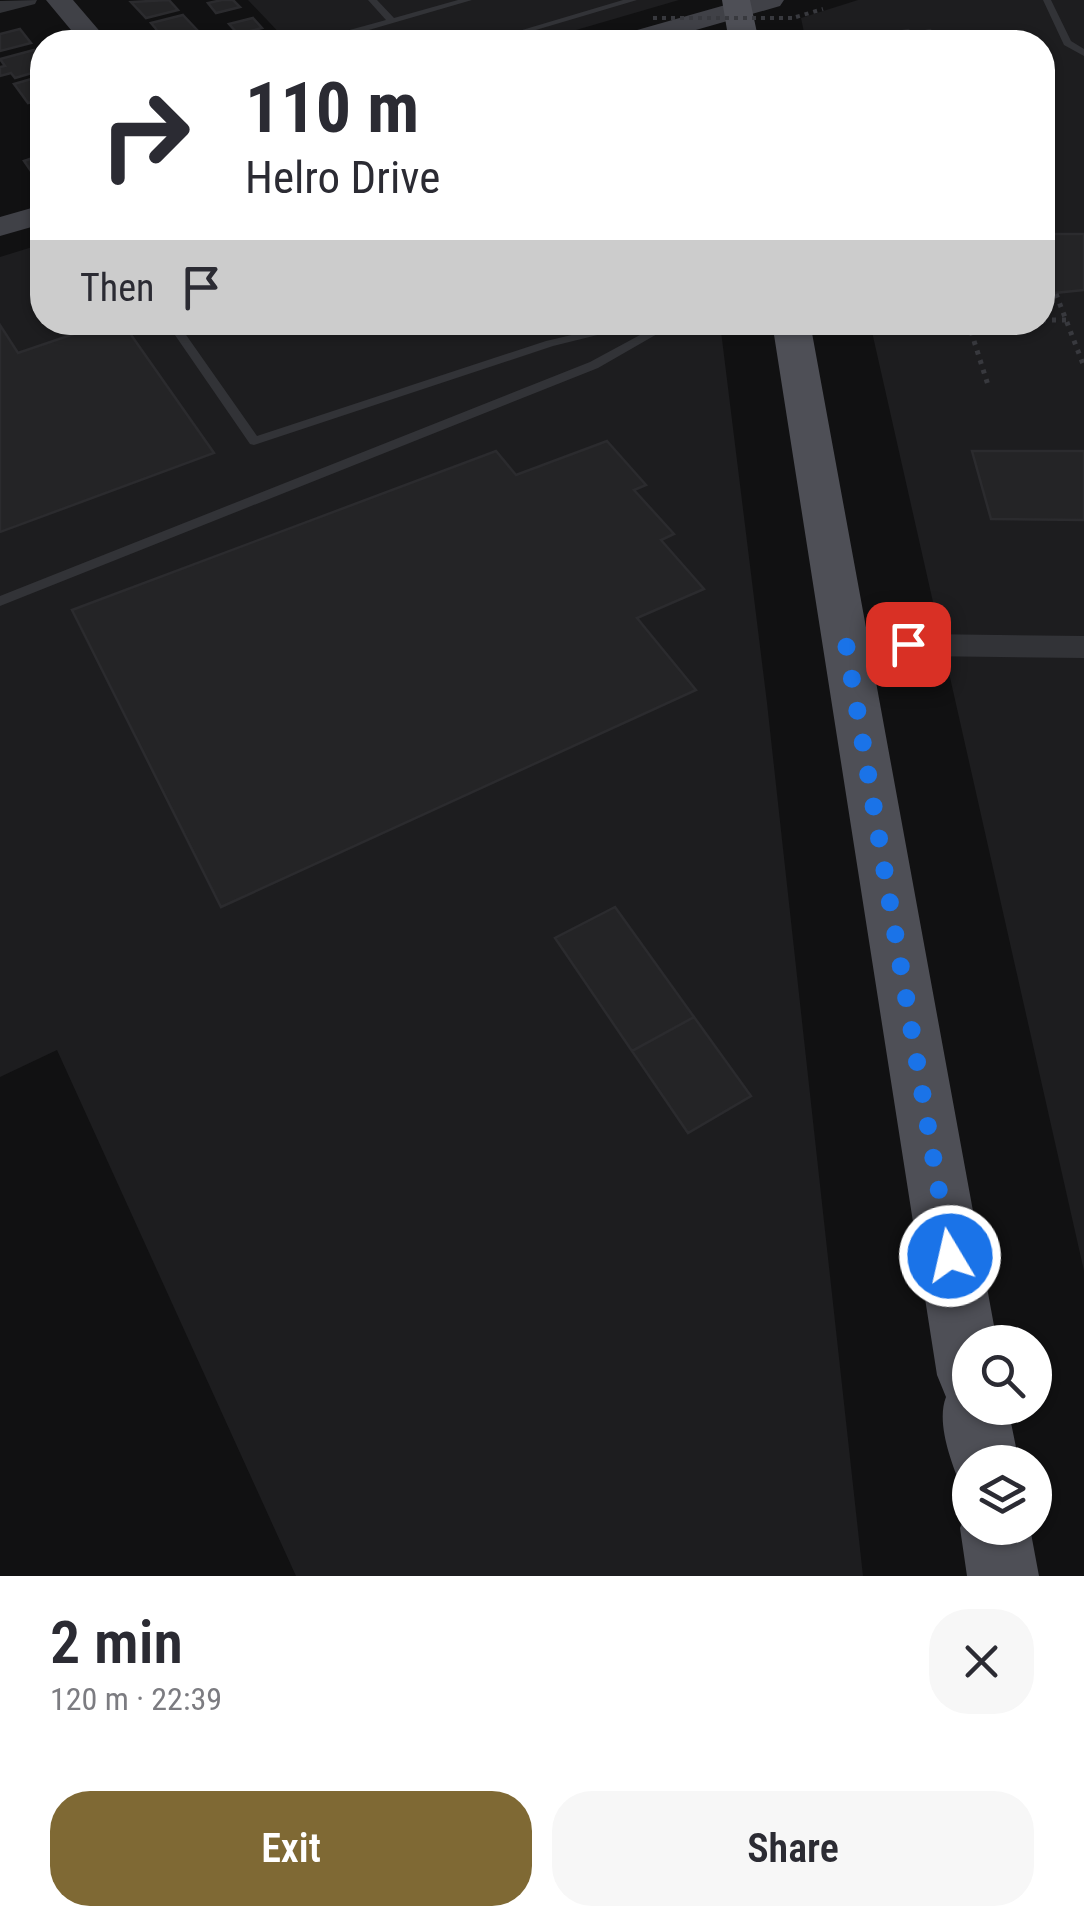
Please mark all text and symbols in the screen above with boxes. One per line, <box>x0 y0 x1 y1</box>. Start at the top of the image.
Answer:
text: 110 m <box>245 67 419 149</box>
icon: right <box>80 70 210 200</box>
text: Helro Drive <box>245 151 440 204</box>
icon: arrive <box>174 260 229 315</box>
text: Then <box>80 266 154 310</box>
pin <box>866 602 951 687</box>
icon: arrive <box>881 617 936 672</box>
position arrow <box>898 1204 1002 1308</box>
map controls <box>952 1325 1052 1545</box>
button: search <box>952 1325 1052 1425</box>
button: layers <box>952 1445 1052 1545</box>
text: 2 min <box>50 1607 183 1678</box>
button: close <box>929 1609 1034 1714</box>
text: 120 m · 22:39 <box>50 1680 222 1718</box>
button: Exit <box>50 1791 532 1906</box>
button: Share <box>552 1791 1034 1906</box>

